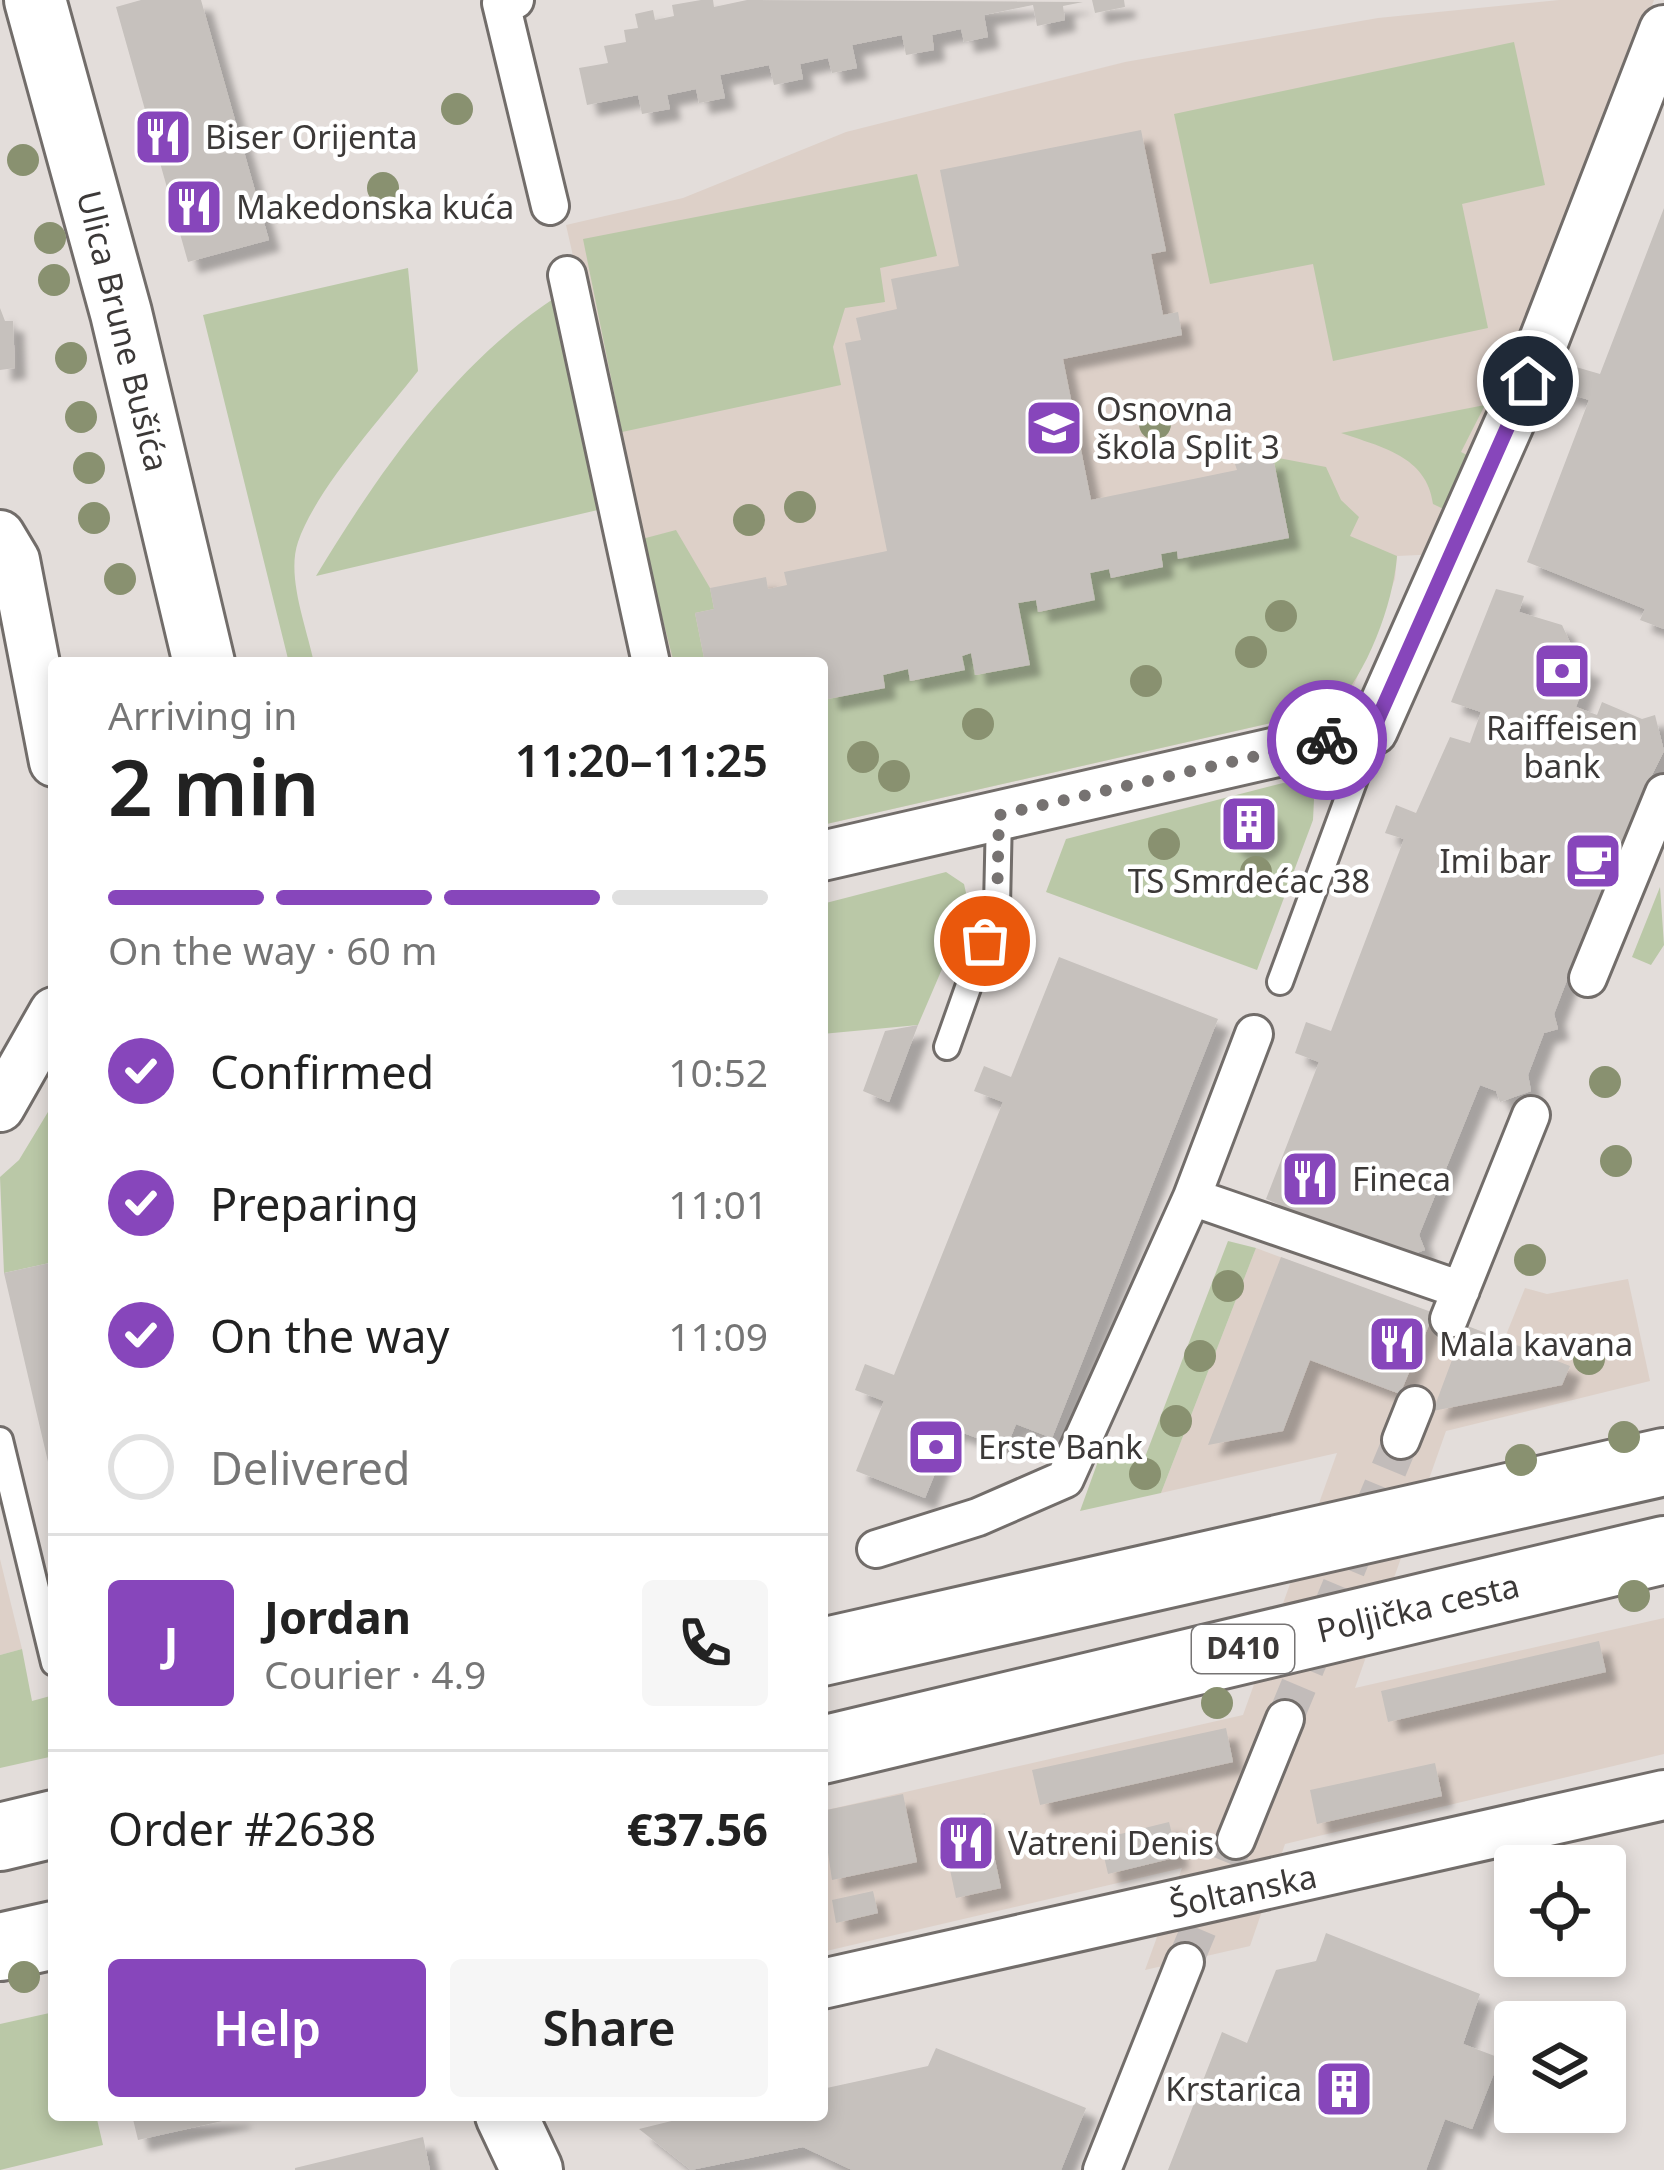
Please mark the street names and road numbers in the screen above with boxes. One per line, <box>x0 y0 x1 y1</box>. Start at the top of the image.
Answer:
street label: Ulica Brune Bušića <box>67 186 180 476</box>
street label: Poljička cesta <box>1312 1562 1524 1653</box>
road number: D410 <box>1192 1625 1294 1673</box>
street label: Šoltanska <box>1165 1853 1321 1928</box>

